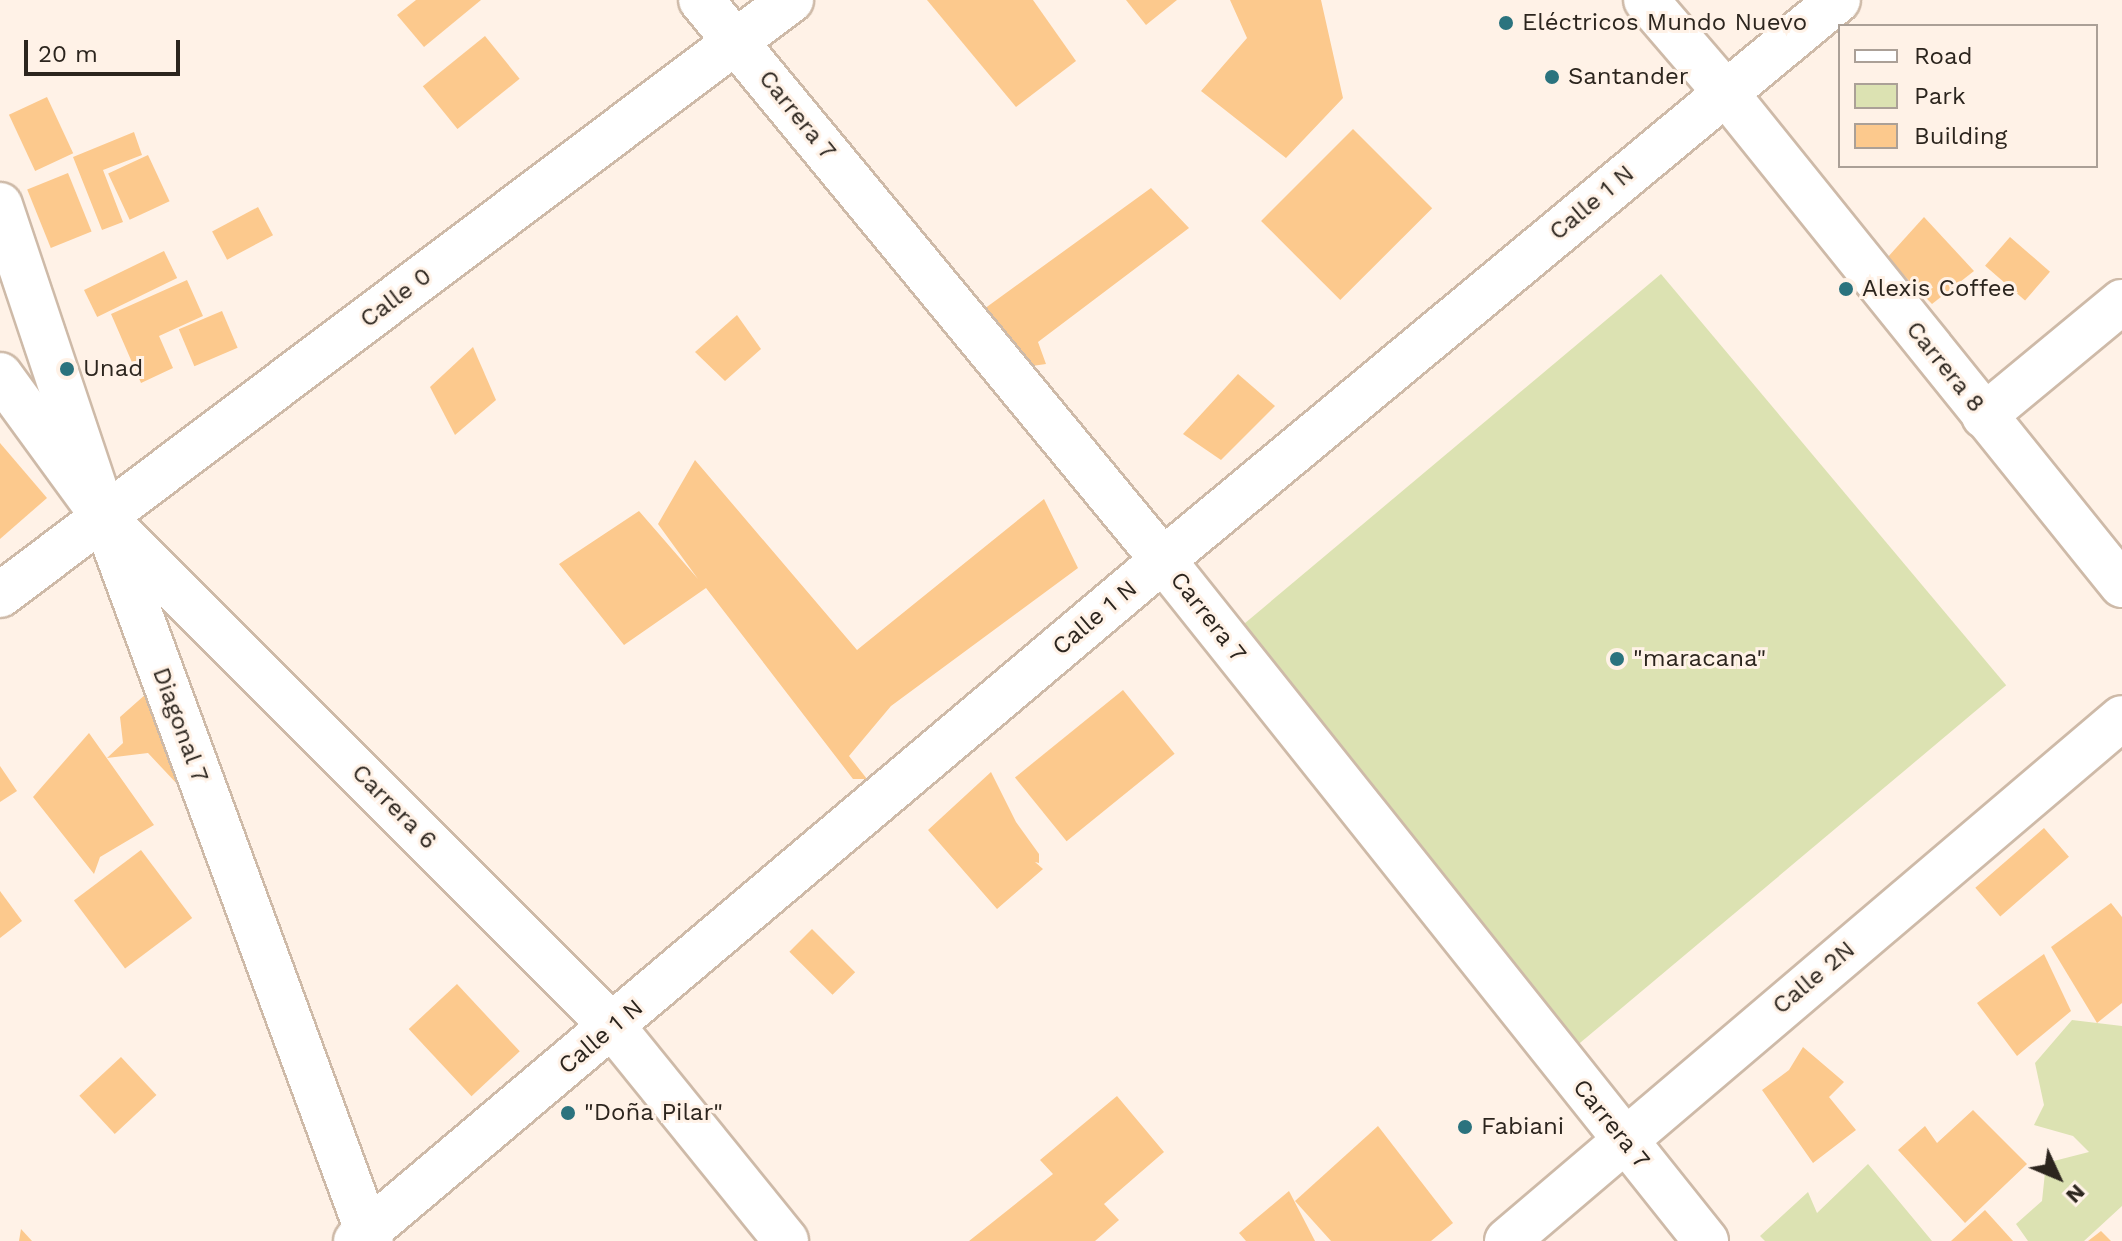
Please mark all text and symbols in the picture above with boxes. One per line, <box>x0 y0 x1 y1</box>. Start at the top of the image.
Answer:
place label: Eléctricos Mundo Nuevo <box>1522 9 1807 37</box>
marker: Eléctricos Mundo Nuevo <box>1497 14 1515 32</box>
scale bar <box>28 24 184 74</box>
legend <box>1838 24 2098 168</box>
text: 20 m <box>38 40 98 68</box>
text: Road <box>1914 42 1973 70</box>
place label: Santander <box>1568 63 1689 91</box>
street label: Carrera 7 <box>752 64 842 166</box>
marker: Santander <box>1543 68 1561 86</box>
text: Park <box>1914 82 1966 110</box>
text: Building <box>1914 122 2007 150</box>
street label: Calle 1 N <box>1544 159 1640 247</box>
street label: Calle 0 <box>355 262 437 334</box>
place label: Alexis Coffee <box>1862 275 2015 303</box>
marker: Alexis Coffee <box>1837 280 1855 298</box>
street label: Carrera 8 <box>1899 316 1991 418</box>
place label: Unad <box>83 355 143 383</box>
marker: Unad <box>58 360 76 378</box>
street label: Carrera 7 <box>1163 566 1253 668</box>
street label: Calle 1 N <box>1047 574 1143 662</box>
place label: "maracana" <box>1633 645 1766 673</box>
marker: "maracana" <box>1608 650 1626 668</box>
street label: Diagonal 7 <box>146 663 214 787</box>
street label: Carrera 6 <box>345 758 443 856</box>
street label: Calle 2N <box>1767 935 1861 1021</box>
street label: Calle 1 N <box>553 993 649 1081</box>
street label: Carrera 7 <box>1566 1073 1656 1175</box>
place label: "Doña Pilar" <box>584 1099 723 1127</box>
marker: "Doña Pilar" <box>559 1104 577 1122</box>
place label: Fabiani <box>1481 1113 1564 1141</box>
marker: Fabiani <box>1456 1118 1474 1136</box>
north arrow <box>2018 1137 2098 1217</box>
text: N <box>2061 1179 2090 1209</box>

